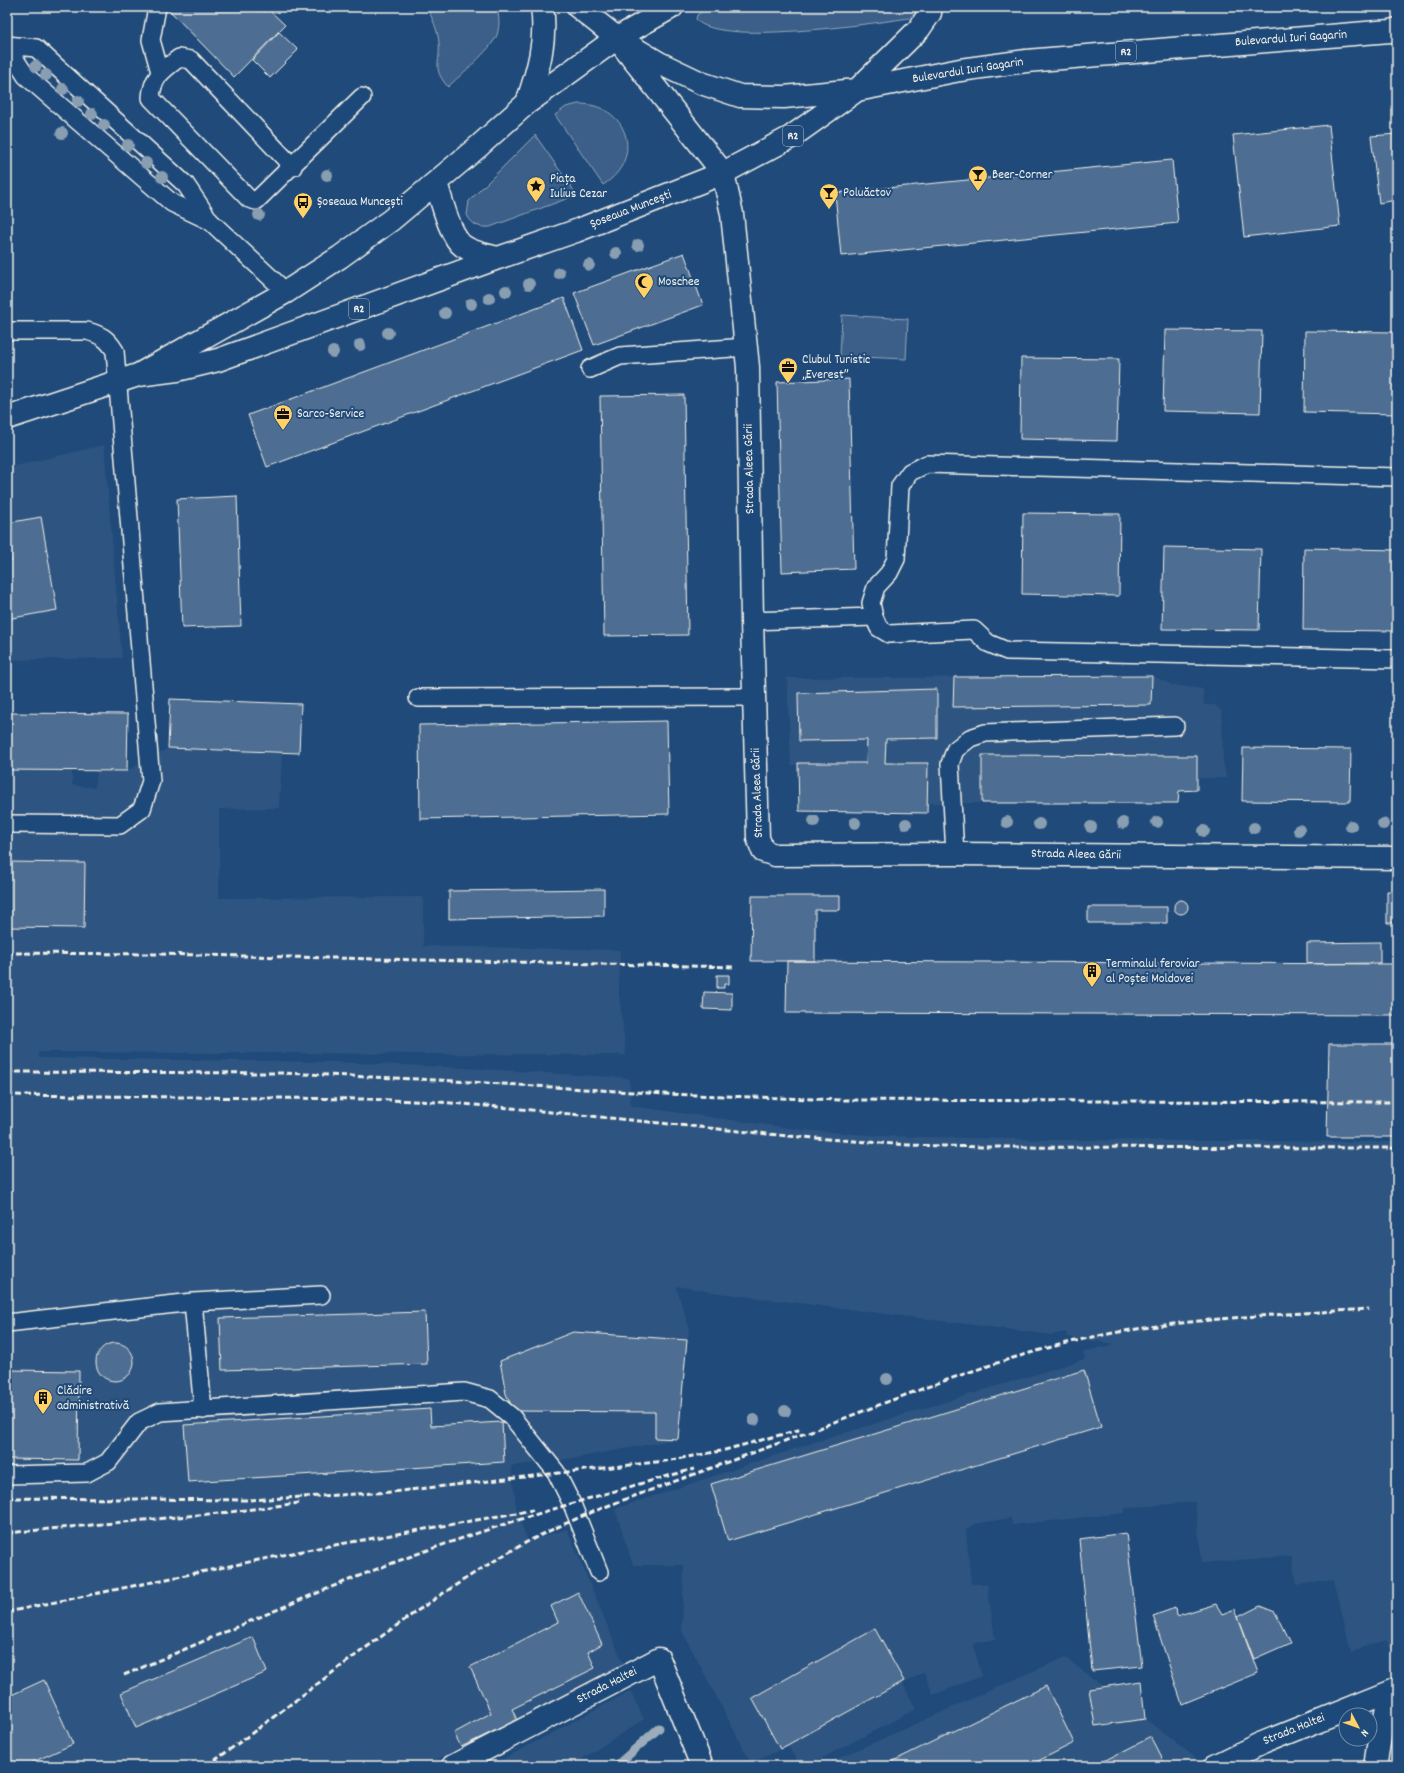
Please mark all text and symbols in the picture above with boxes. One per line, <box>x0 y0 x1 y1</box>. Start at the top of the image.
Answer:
street label: Bulevardul Iuri Gagarin <box>1234 26 1348 52</box>
road number: R2 <box>1116 42 1136 62</box>
street label: Bulevardul Iuri Gagarin <box>911 53 1025 89</box>
road number: R2 <box>783 126 803 146</box>
bar icon: Beer-Corner <box>967 164 989 192</box>
place label: Beer-Corner <box>992 166 1053 185</box>
place label: Piața Iulius Cezar <box>550 170 607 204</box>
place icon: Piața Iulius Cezar <box>525 175 547 203</box>
bar icon: Poluăctov <box>818 182 840 210</box>
place label: Poluăctov <box>843 184 892 203</box>
street label: Șoseaua Muncești <box>587 186 675 234</box>
bus stop icon: Șoseaua Muncești <box>292 191 314 219</box>
place label: Șoseaua Muncești <box>317 193 404 212</box>
mosque icon: Moschee <box>633 271 655 299</box>
place label: Moschee <box>658 273 700 292</box>
road number: R2 <box>349 299 369 319</box>
place label: Clubul Turistic „Everest” <box>802 351 870 385</box>
office icon: Clubul Turistic „Everest” <box>777 356 799 384</box>
office icon: Sarco-Service <box>272 403 294 431</box>
place label: Sarco-Service <box>297 405 364 424</box>
street label: Strada Aleea Gării <box>740 423 760 514</box>
street label: Strada Aleea Gării <box>747 747 769 838</box>
street label: Strada Aleea Gării <box>1031 845 1122 865</box>
place label: Terminalul feroviar al Poștei Moldovei <box>1106 955 1200 989</box>
building icon: Terminalul feroviar al Poștei Moldovei <box>1081 960 1103 988</box>
place label: Clădire administrativă <box>57 1382 130 1416</box>
building icon: Clădire administrativă <box>32 1387 54 1415</box>
street label: Strada Haltei <box>574 1662 641 1709</box>
north arrow <box>1338 1707 1378 1747</box>
street label: Strada Haltei <box>1260 1709 1328 1751</box>
text: N <box>1356 1725 1372 1740</box>

